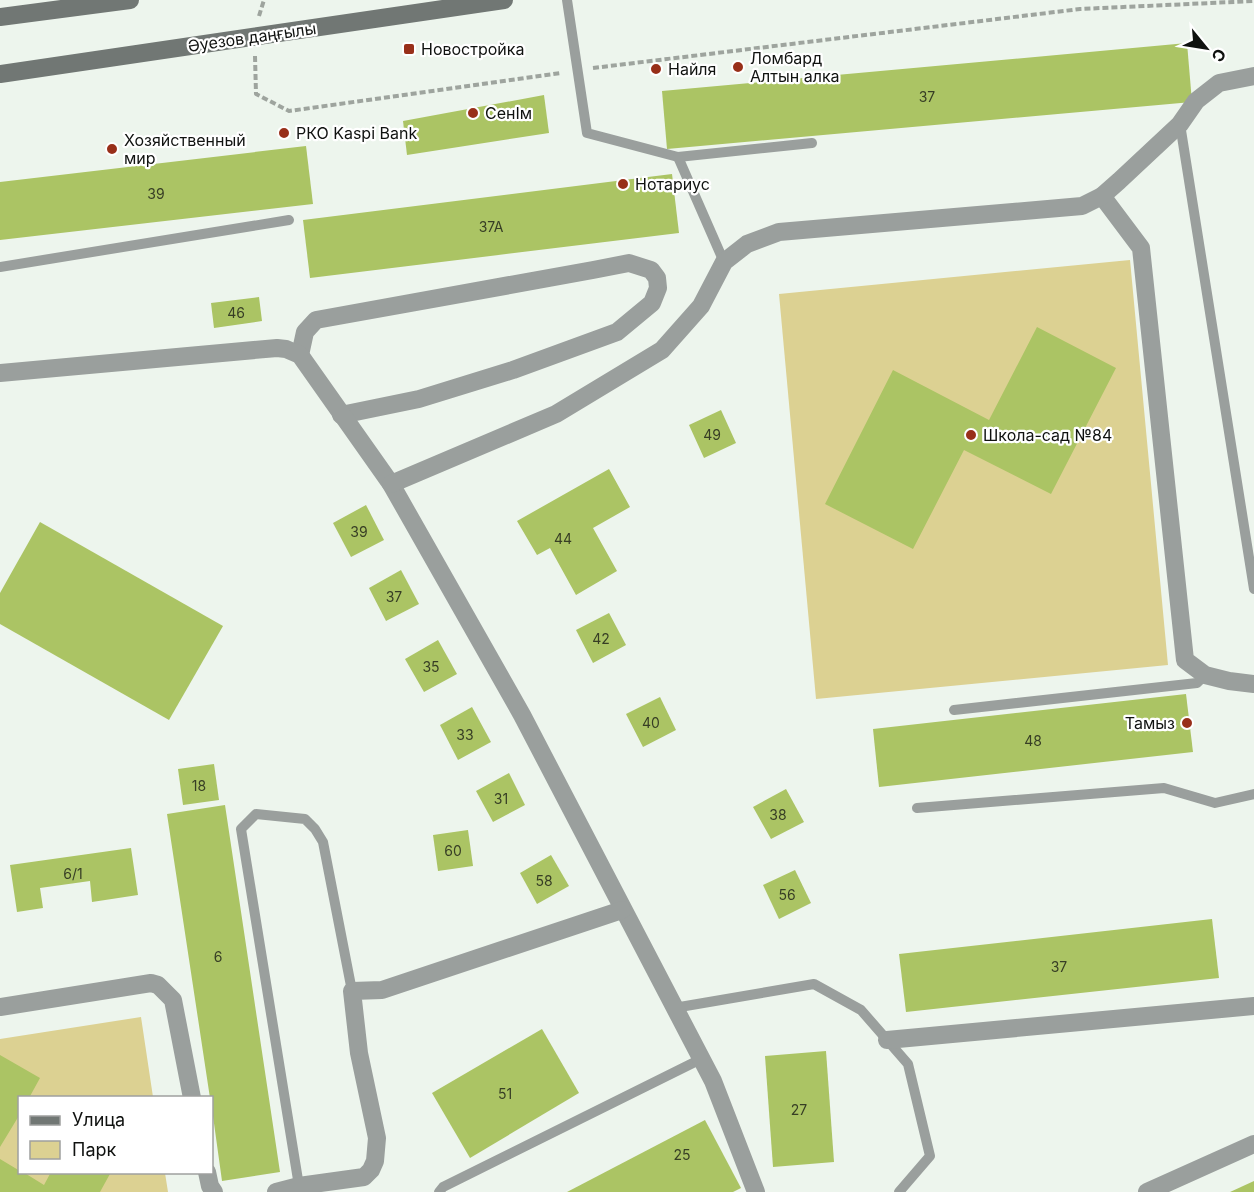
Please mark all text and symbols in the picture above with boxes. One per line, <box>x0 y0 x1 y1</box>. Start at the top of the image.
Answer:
street label: Әуезов даңғылы <box>187 18 317 56</box>
north arrow <box>1176 18 1236 78</box>
place label: Новостройка <box>421 39 524 59</box>
marker: Новостройка <box>402 42 416 56</box>
text: С <box>1207 45 1231 66</box>
place label: Ломбард Алтын алка <box>750 48 840 86</box>
place label: Найля <box>668 59 716 79</box>
marker: Ломбард Алтын алка <box>731 60 745 74</box>
marker: Найля <box>649 62 663 76</box>
house number: 37 <box>919 88 935 105</box>
place label: СенIм <box>485 103 532 123</box>
marker: СенIм <box>466 106 480 120</box>
place label: РКО Kaspi Bank <box>296 123 417 143</box>
marker: РКО Kaspi Bank <box>277 126 291 140</box>
place label: Хозяйственный мир <box>124 130 246 168</box>
marker: Хозяйственный мир <box>105 142 119 156</box>
place label: Нотариус <box>635 174 710 194</box>
marker: Нотариус <box>616 177 630 191</box>
house number: 39 <box>147 185 165 202</box>
house number: 37А <box>479 218 504 235</box>
house number: 46 <box>227 304 245 321</box>
place label: Школа-сад №84 <box>983 425 1112 445</box>
house number: 49 <box>703 426 721 443</box>
marker: Школа-сад №84 <box>964 428 978 442</box>
house number: 39 <box>350 523 368 540</box>
house number: 44 <box>554 530 572 547</box>
house number: 37 <box>386 588 402 605</box>
house number: 42 <box>592 630 610 647</box>
house number: 35 <box>422 658 440 675</box>
place label: Тамыз <box>1125 713 1175 733</box>
house number: 40 <box>642 714 660 731</box>
marker: Тамыз <box>1180 716 1194 730</box>
house number: 33 <box>456 726 474 743</box>
house number: 48 <box>1024 732 1042 749</box>
house number: 18 <box>192 777 206 794</box>
house number: 31 <box>494 790 508 807</box>
house number: 38 <box>769 806 787 823</box>
house number: 60 <box>444 842 462 859</box>
house number: 6/1 <box>63 865 83 882</box>
house number: 58 <box>535 872 553 889</box>
house number: 56 <box>778 886 796 903</box>
house number: 6 <box>214 948 222 965</box>
house number: 37 <box>1051 958 1067 975</box>
house number: 51 <box>498 1085 512 1102</box>
legend <box>18 1096 213 1174</box>
house number: 27 <box>791 1101 807 1118</box>
text: Улица <box>72 1109 125 1130</box>
text: Парк <box>72 1139 117 1160</box>
house number: 25 <box>673 1146 691 1163</box>

